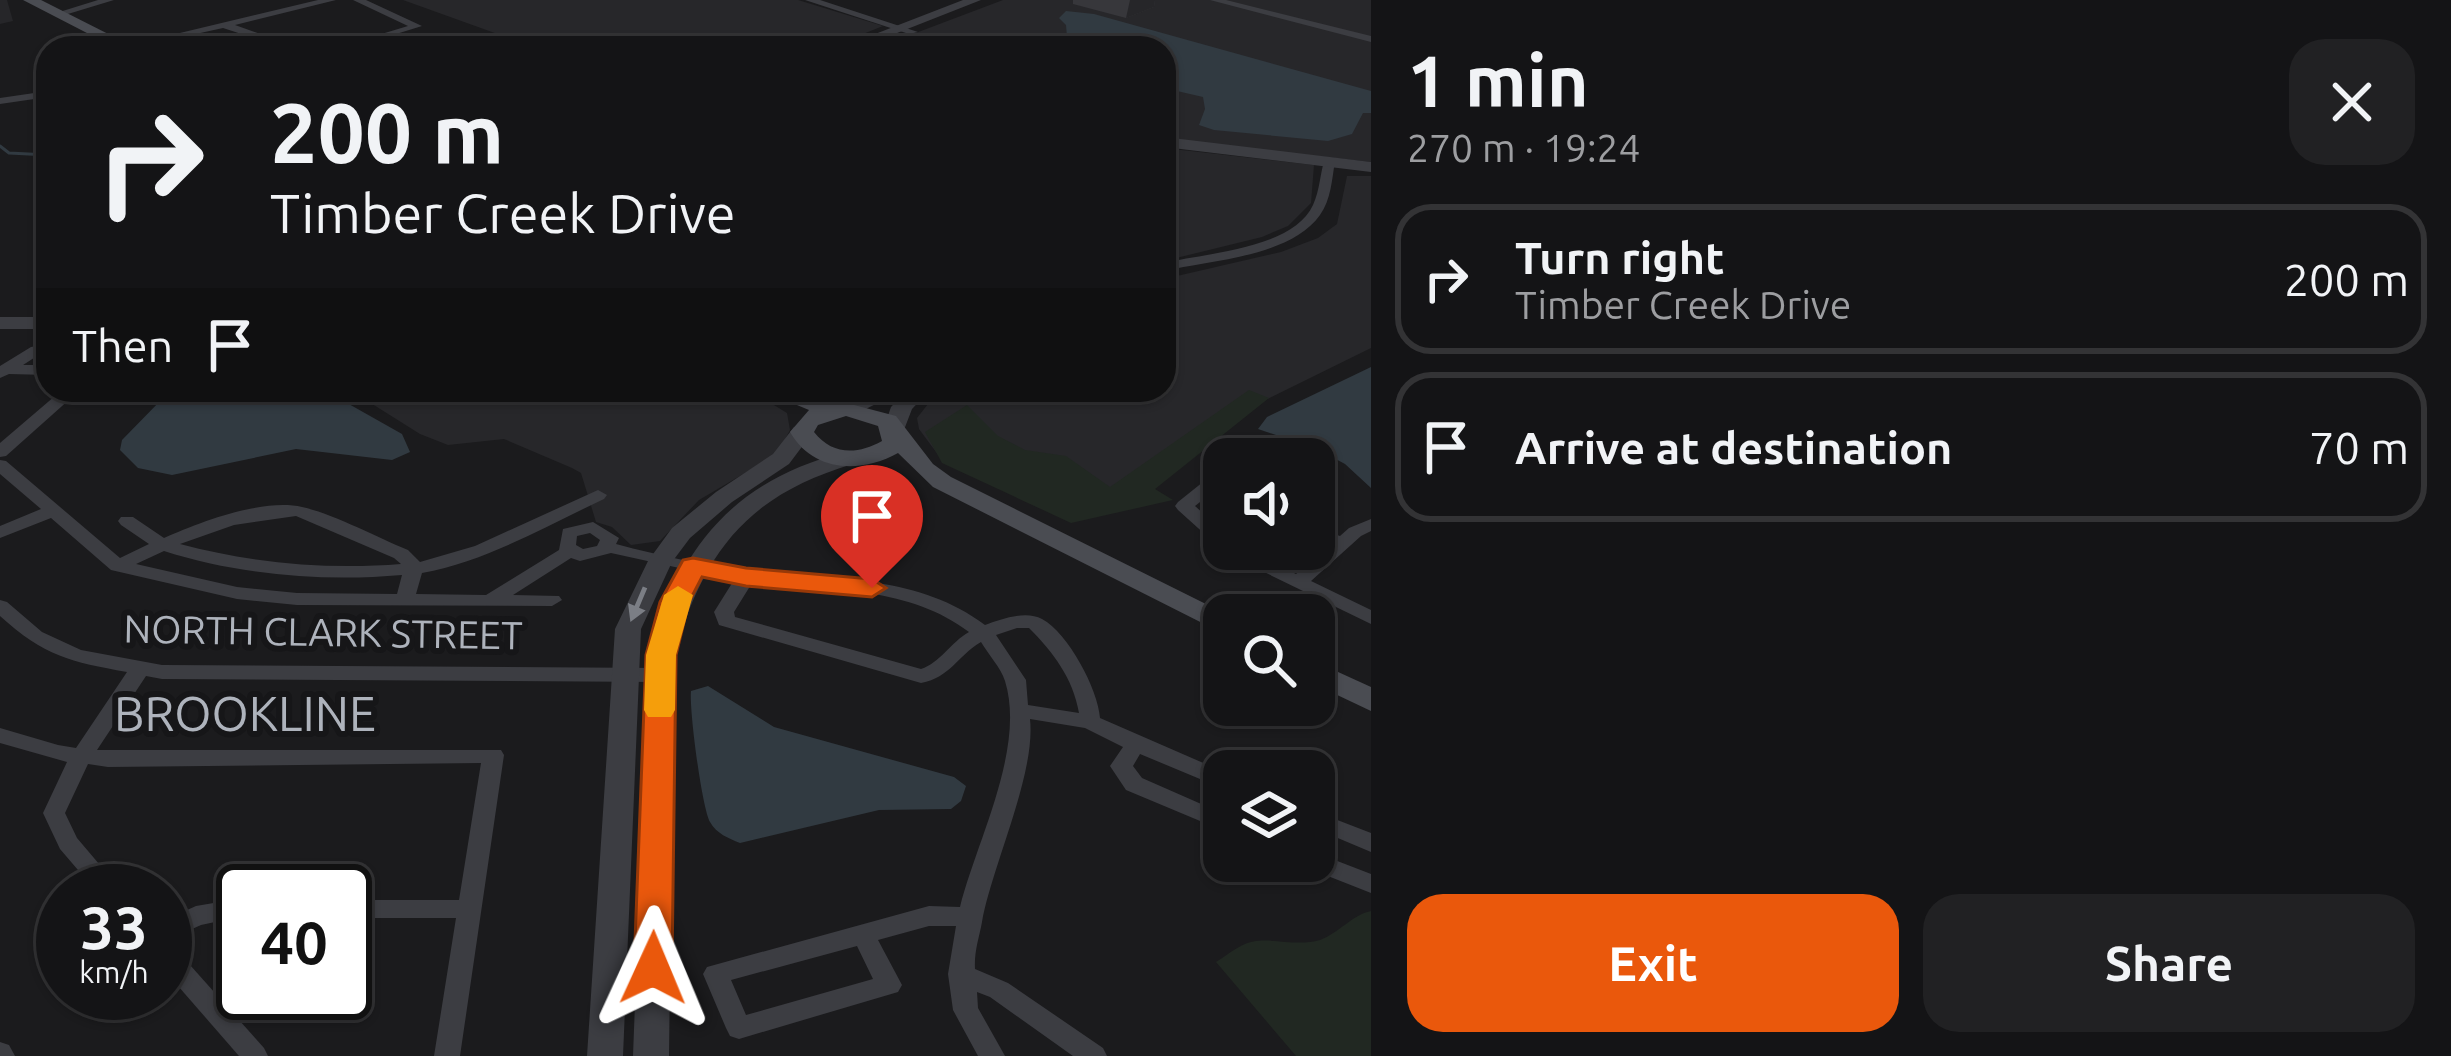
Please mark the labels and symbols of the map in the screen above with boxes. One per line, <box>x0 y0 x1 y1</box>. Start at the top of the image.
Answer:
pin <box>821 465 923 588</box>
one-way arrow <box>628 586 647 622</box>
street label: NORTH CLARK STREET <box>123 607 523 656</box>
street label: BROOKLINE <box>114 686 376 740</box>
speed limit sign: 40 <box>216 864 372 1020</box>
position arrow <box>590 905 716 1031</box>

